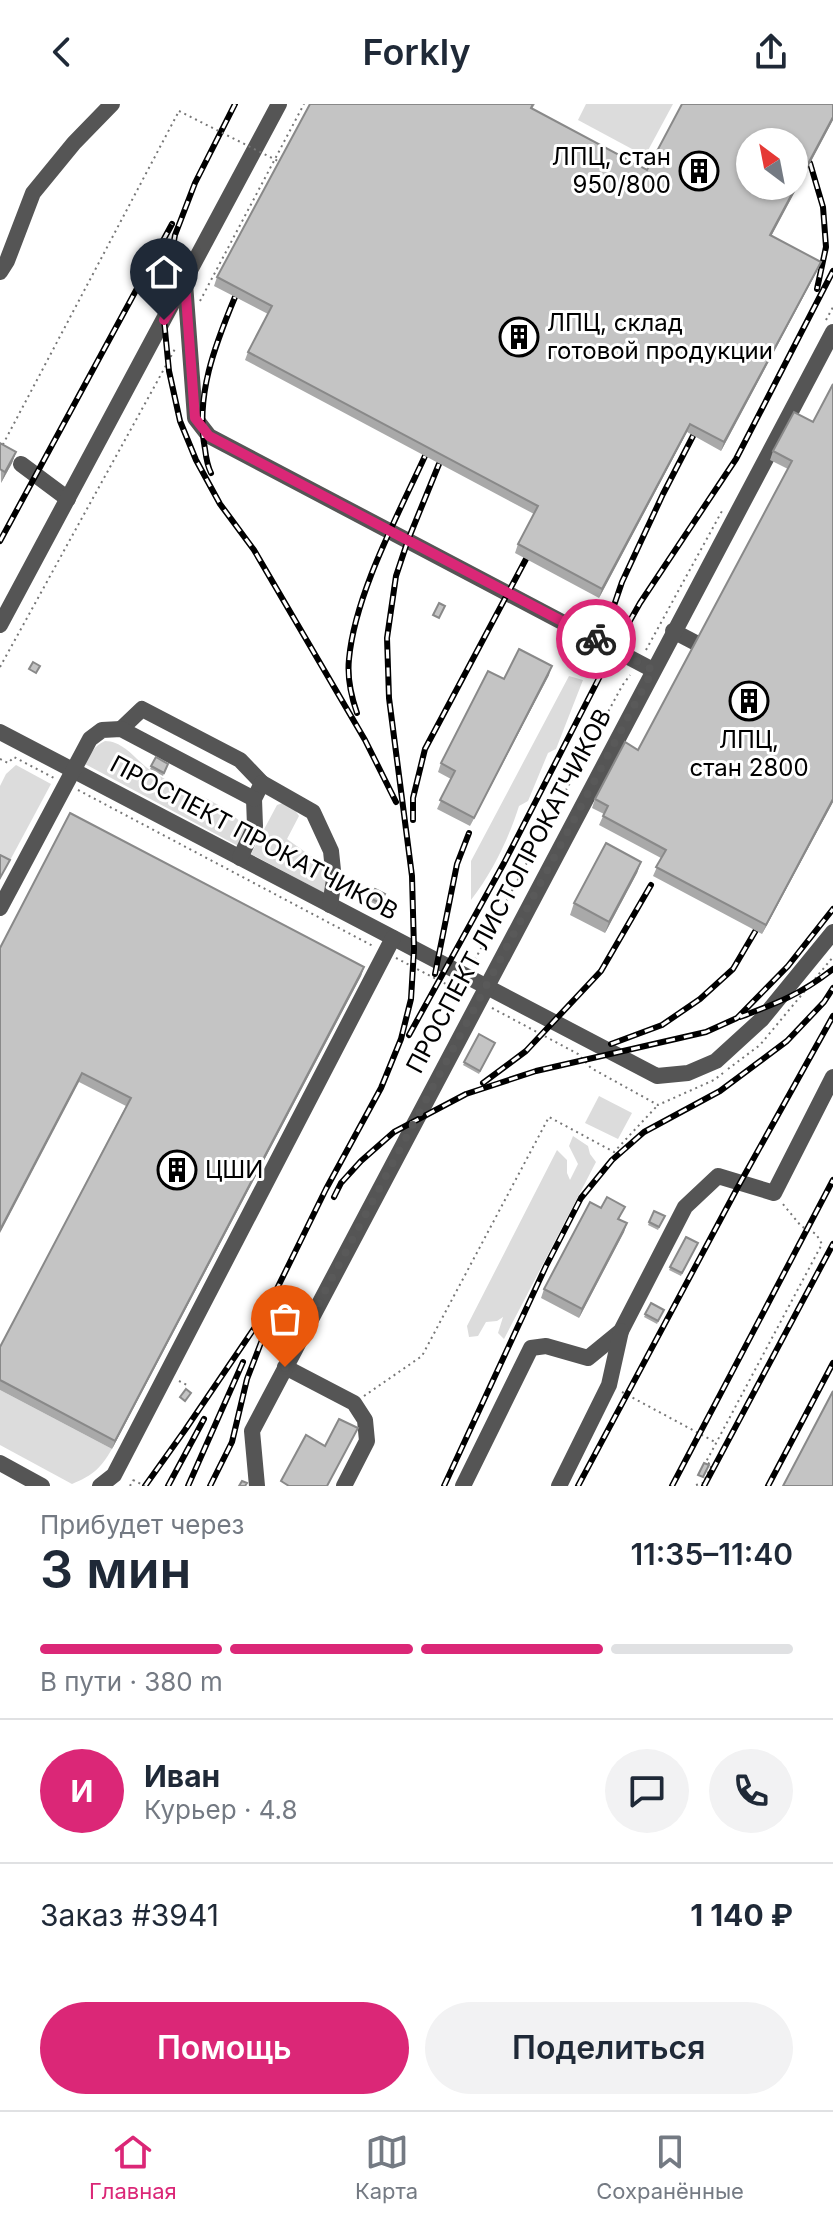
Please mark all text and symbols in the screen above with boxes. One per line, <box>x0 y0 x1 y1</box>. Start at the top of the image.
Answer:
icon: back <box>40 30 84 74</box>
text: Forkly <box>362 30 471 74</box>
icon: share <box>749 30 793 74</box>
north arrow <box>736 128 808 200</box>
map controls <box>736 128 808 200</box>
place label: ЛПЦ, стан 950/800 <box>552 142 671 199</box>
building icon: ЛПЦ, стан 950/800 <box>678 150 720 192</box>
pin <box>130 238 198 320</box>
icon: home <box>142 250 186 294</box>
place label: ЛПЦ, склад готовой продукции <box>547 308 773 365</box>
building icon: ЛПЦ, склад готовой продукции <box>498 316 540 358</box>
courier <box>556 599 636 679</box>
icon: bike <box>574 617 618 661</box>
building icon: ЛПЦ, стан 2800 <box>728 680 770 722</box>
street label: ПРОСПЕКТ ЛИСТОПРОКАТЧИКОВ <box>400 704 617 1078</box>
place label: ЛПЦ, стан 2800 <box>689 725 809 782</box>
street label: ПРОСПЕКТ ПРОКАТЧИКОВ <box>105 749 403 926</box>
building icon: ЦШИ <box>156 1149 198 1191</box>
place label: ЦШИ <box>205 1155 263 1184</box>
pin <box>251 1285 319 1367</box>
icon: bag <box>263 1297 307 1341</box>
text: Прибудет через <box>40 1509 244 1540</box>
text: 11:35–11:40 <box>630 1536 793 1572</box>
text: 3 мин <box>40 1538 191 1601</box>
text: В пути · 380 m <box>40 1666 223 1697</box>
button: chat <box>605 1749 689 1833</box>
button: phone <box>709 1749 793 1833</box>
text: Иван <box>144 1758 220 1794</box>
text: И <box>71 1773 93 1809</box>
text: Курьер · 4.8 <box>144 1794 298 1825</box>
text: Заказ #3941 <box>40 1897 219 1933</box>
text: 1 140 ₽ <box>690 1897 793 1933</box>
button: Помощь <box>40 2002 409 2094</box>
button: Поделиться <box>425 2002 793 2094</box>
tab: Главная <box>89 2130 177 2204</box>
tab: Карта <box>355 2130 418 2204</box>
tab: Сохранённые <box>596 2130 744 2204</box>

